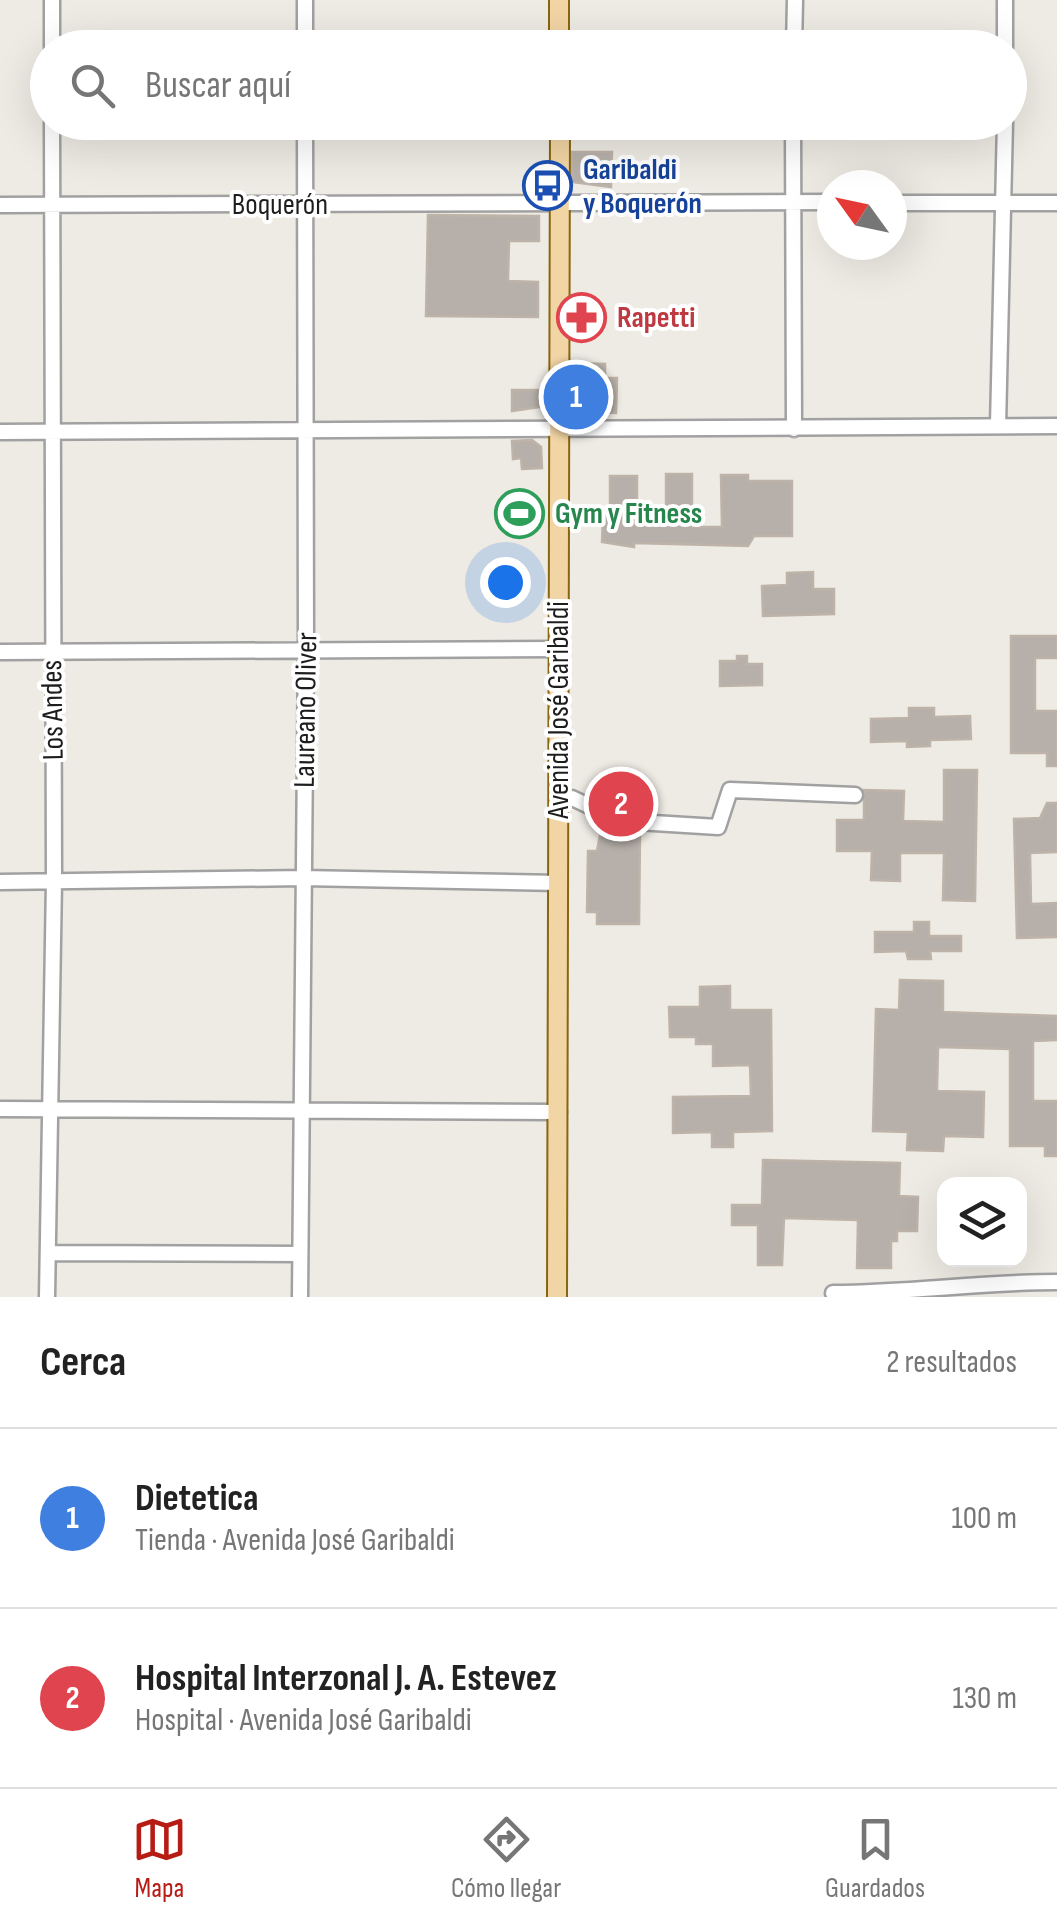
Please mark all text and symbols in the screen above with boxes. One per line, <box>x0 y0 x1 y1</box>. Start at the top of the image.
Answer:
search box <box>30 30 1027 140</box>
icon: search <box>65 58 120 113</box>
text: Buscar aquí <box>145 63 291 108</box>
place label: Garibaldi y Boquerón <box>583 152 702 222</box>
bus stop icon: Garibaldi y Boquerón <box>522 160 574 212</box>
north arrow <box>817 170 907 260</box>
street label: Boquerón <box>232 187 328 223</box>
pharmacy icon: Rapetti <box>556 291 608 343</box>
place label: Rapetti <box>617 300 695 336</box>
pin: 1 <box>544 360 608 434</box>
sports icon: Gym y Fitness <box>494 487 546 539</box>
place label: Gym y Fitness <box>555 496 702 532</box>
your location <box>480 557 531 608</box>
street label: Avenida José Garibaldi <box>541 601 577 820</box>
street label: Laureano Oliver <box>287 632 325 788</box>
street label: Los Andes <box>34 659 72 760</box>
pin: 2 <box>588 766 654 842</box>
map controls <box>937 1177 1027 1267</box>
button: layers <box>937 1177 1027 1267</box>
text: Cerca <box>40 1337 126 1388</box>
text: 2 resultados <box>886 1343 1017 1382</box>
text: Dietetica <box>135 1476 259 1521</box>
text: 1 <box>66 1499 79 1538</box>
text: 100 m <box>952 1499 1017 1538</box>
text: Tienda · Avenida José Garibaldi <box>135 1521 455 1560</box>
text: Hospital Interzonal J. A. Estevez <box>135 1656 557 1701</box>
text: 2 <box>65 1679 80 1718</box>
text: 130 m <box>952 1679 1017 1718</box>
text: Hospital · Avenida José Garibaldi <box>135 1701 472 1740</box>
tab: Mapa <box>132 1812 187 1905</box>
tab: Cómo llegar <box>451 1812 561 1905</box>
tab: Guardados <box>825 1812 925 1905</box>

